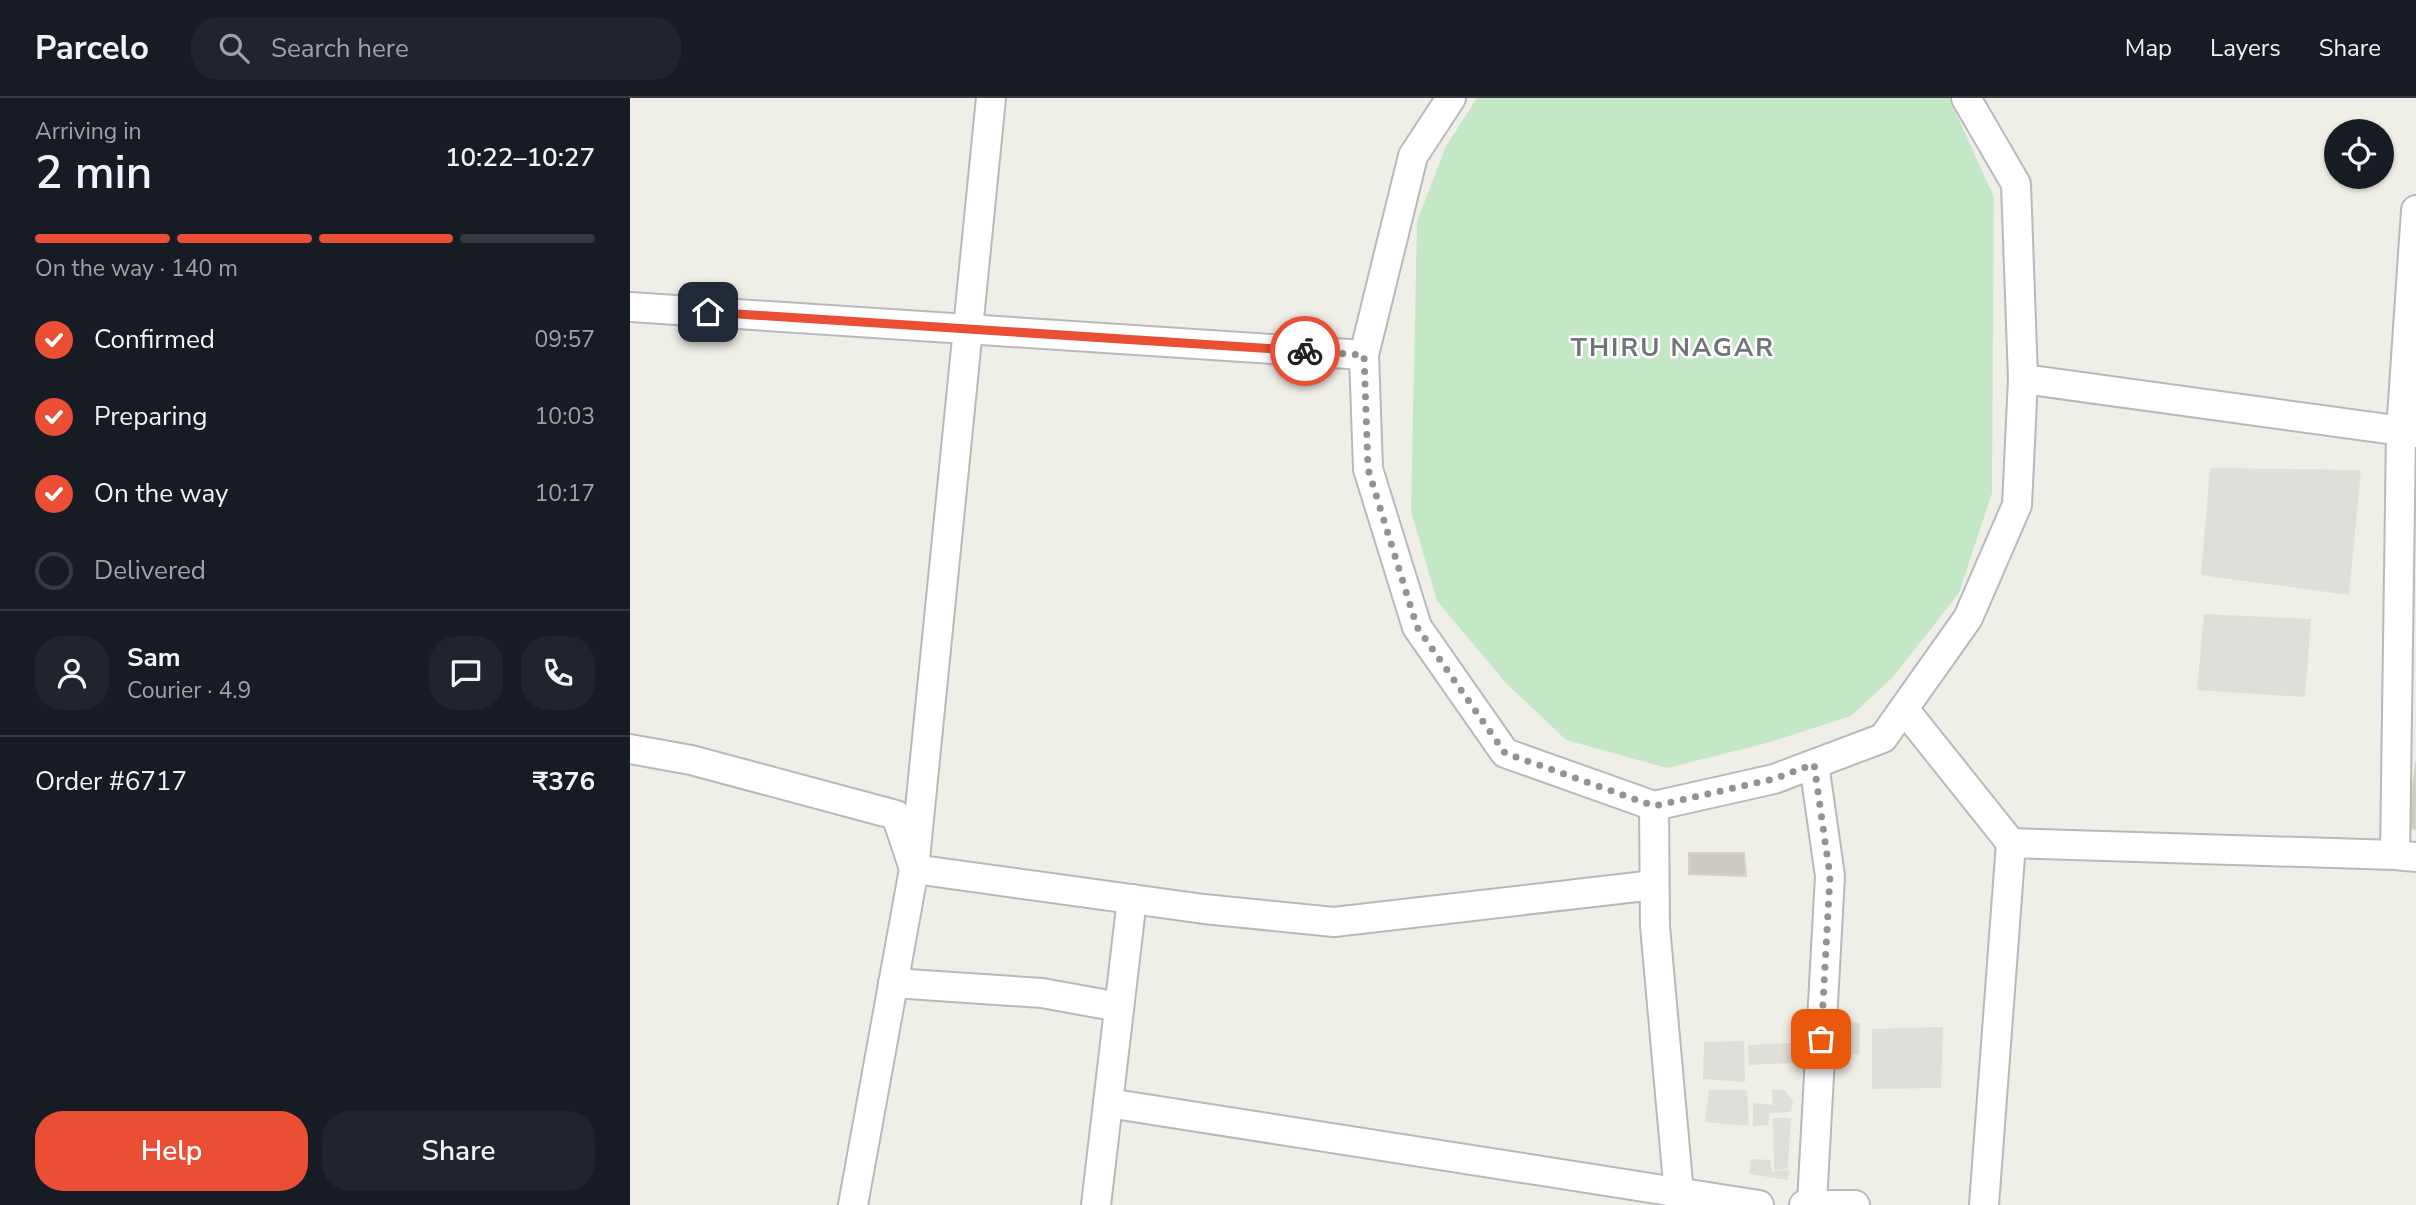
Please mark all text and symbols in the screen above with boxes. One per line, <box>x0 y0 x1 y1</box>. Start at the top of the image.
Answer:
search box <box>191 17 681 80</box>
text: Parcelo <box>35 26 149 71</box>
icon: search <box>215 29 253 67</box>
text: Search here <box>271 31 409 66</box>
text: Map <box>2125 32 2172 64</box>
text: Layers <box>2210 32 2281 64</box>
text: Share <box>2319 32 2381 64</box>
text: Arriving in <box>35 116 142 147</box>
map controls <box>2324 119 2394 189</box>
button: locate <box>2324 119 2394 189</box>
text: 10:22–10:27 <box>445 140 595 175</box>
text: 2 min <box>35 141 152 204</box>
text: On the way · 140 m <box>35 253 238 284</box>
pin <box>678 282 738 342</box>
icon: home <box>689 293 727 331</box>
courier <box>1270 316 1340 386</box>
icon: check <box>35 321 73 359</box>
text: Confirmed <box>94 322 215 357</box>
text: 09:57 <box>535 324 595 355</box>
district label: THIRU NAGAR <box>1571 330 1775 365</box>
icon: bike <box>1286 332 1324 370</box>
icon: check <box>35 398 73 436</box>
text: Preparing <box>94 399 207 434</box>
text: 10:03 <box>535 401 595 432</box>
icon: check <box>35 475 73 513</box>
text: On the way <box>94 476 228 511</box>
text: 10:17 <box>535 478 595 509</box>
text: Delivered <box>94 553 206 588</box>
button: person <box>35 636 109 710</box>
button: chat <box>429 636 503 710</box>
button: phone <box>521 636 595 710</box>
text: Sam <box>127 640 180 675</box>
text: Courier · 4.9 <box>127 675 251 706</box>
text: Order #6717 <box>35 764 187 799</box>
text: ₹376 <box>533 764 595 799</box>
pin <box>1791 1009 1851 1069</box>
icon: bag <box>1802 1020 1840 1058</box>
button: Help <box>35 1111 308 1191</box>
button: Share <box>322 1111 595 1191</box>

